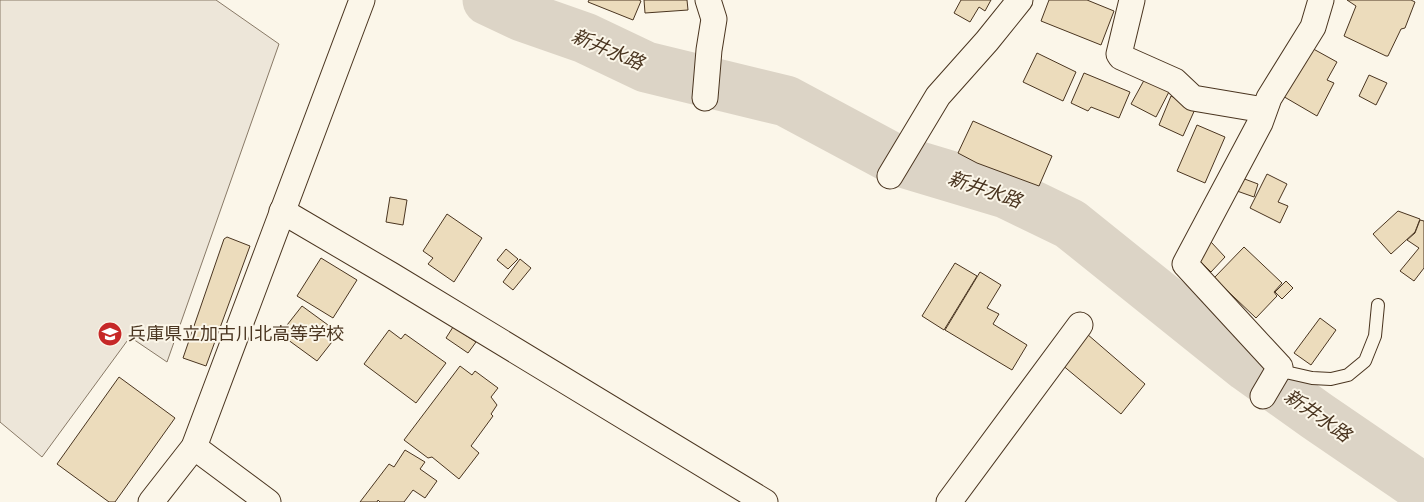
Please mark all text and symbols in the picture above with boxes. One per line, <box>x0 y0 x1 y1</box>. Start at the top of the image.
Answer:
water label: 新井水路 <box>568 23 650 76</box>
water label: 新井水路 <box>945 165 1027 213</box>
school or university icon: 兵庫県立加古川北高等学校 <box>97 321 123 347</box>
place label: 兵庫県立加古川北高等学校 <box>128 322 344 345</box>
water label: 新井水路 <box>1280 383 1358 448</box>

